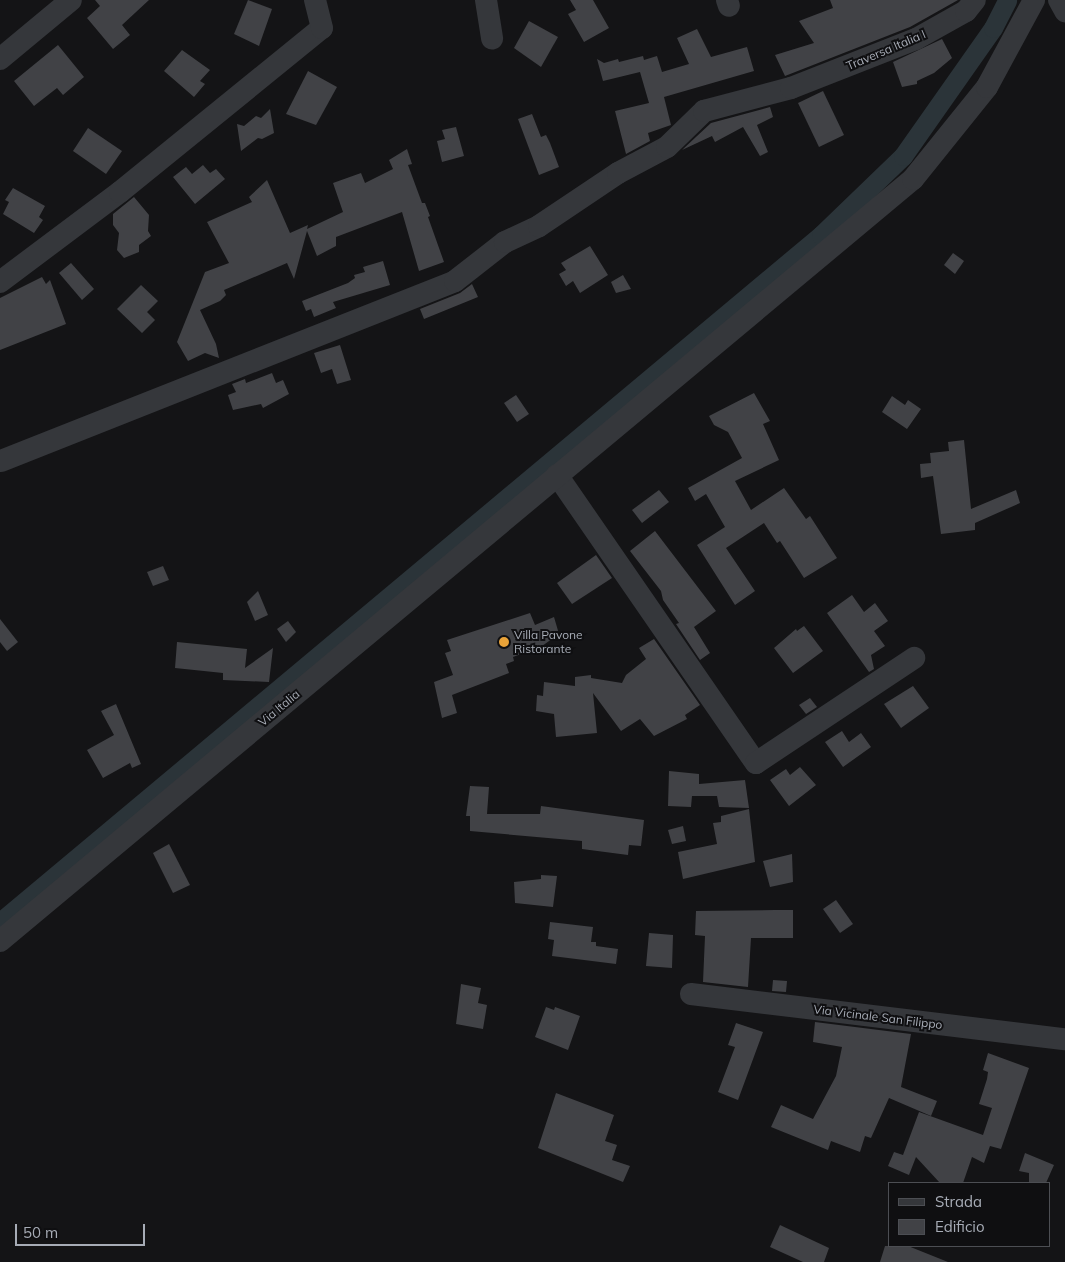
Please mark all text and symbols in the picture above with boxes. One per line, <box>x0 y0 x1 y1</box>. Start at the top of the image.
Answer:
street label: Traversa Italia I <box>844 27 928 73</box>
place label: Villa Pavone Ristorante <box>514 628 583 656</box>
marker: Villa Pavone Ristorante <box>498 636 510 648</box>
street label: Via Italia <box>256 687 302 729</box>
street label: Via Vicinale San Filippo <box>813 1002 943 1032</box>
legend <box>888 1182 1050 1247</box>
text: Strada <box>935 1192 982 1211</box>
scale bar <box>18 1214 148 1246</box>
text: Edificio <box>935 1217 985 1236</box>
text: 50 m <box>23 1223 58 1242</box>

